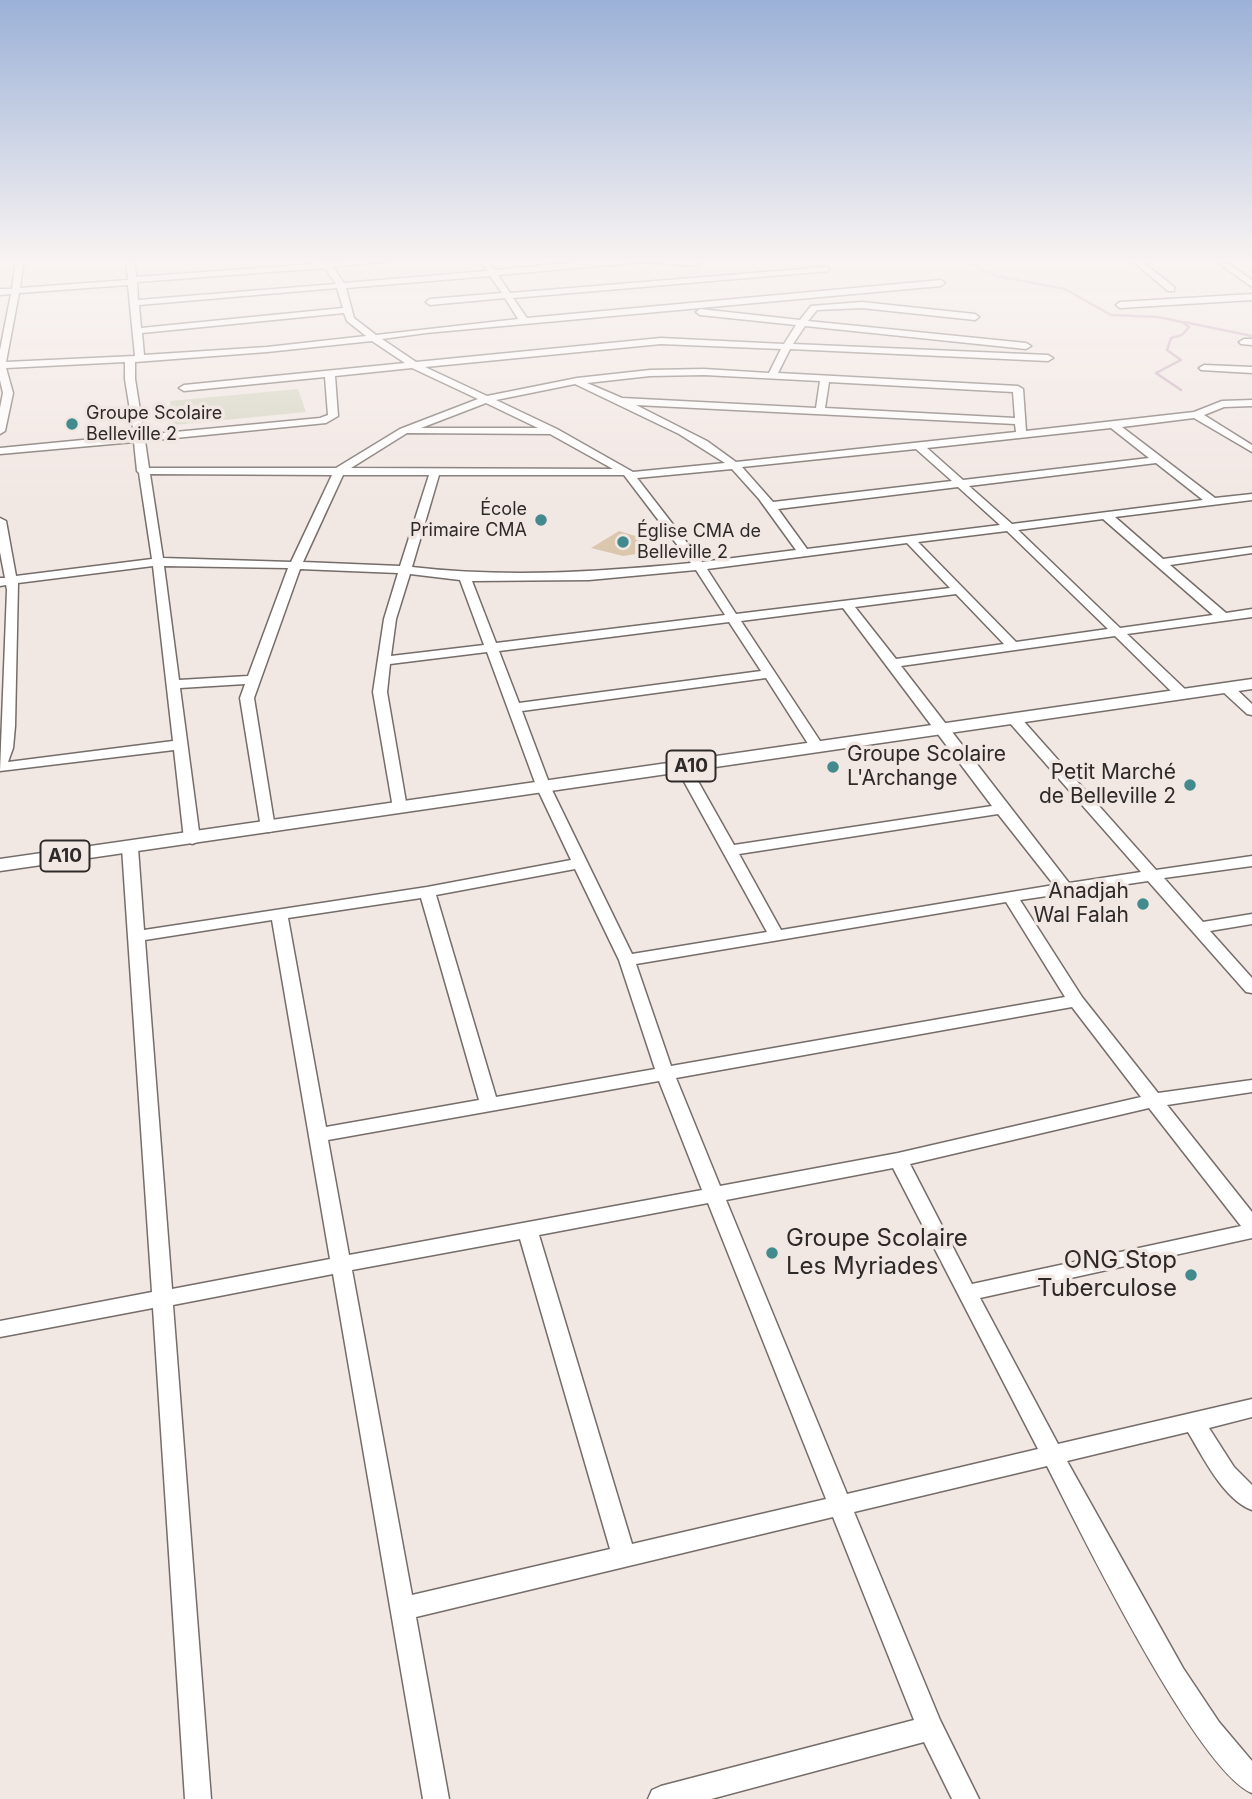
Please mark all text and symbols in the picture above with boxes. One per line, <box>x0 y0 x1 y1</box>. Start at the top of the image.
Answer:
place label: Groupe Scolaire Belleville 2 <box>86 403 222 446</box>
marker: Groupe Scolaire Belleville 2 <box>64 416 80 432</box>
place label: École Primaire CMA <box>410 499 527 542</box>
marker: École Primaire CMA <box>533 512 549 528</box>
place label: Église CMA de Belleville 2 <box>637 521 761 564</box>
marker: Église CMA de Belleville 2 <box>615 534 631 550</box>
place label: Groupe Scolaire L'Archange <box>847 742 1006 792</box>
road number: A10 <box>666 750 716 782</box>
marker: Groupe Scolaire L'Archange <box>825 759 841 775</box>
place label: Petit Marché de Belleville 2 <box>1039 760 1176 810</box>
marker: Petit Marché de Belleville 2 <box>1182 777 1198 793</box>
road number: A10 <box>41 841 90 872</box>
place label: Anadjah Wal Falah <box>1034 879 1129 929</box>
marker: Anadjah Wal Falah <box>1135 896 1151 912</box>
place label: Groupe Scolaire Les Myriades <box>786 1225 968 1281</box>
marker: Groupe Scolaire Les Myriades <box>764 1245 780 1261</box>
place label: ONG Stop Tuberculose <box>1037 1247 1177 1303</box>
marker: ONG Stop Tuberculose <box>1183 1267 1199 1283</box>

